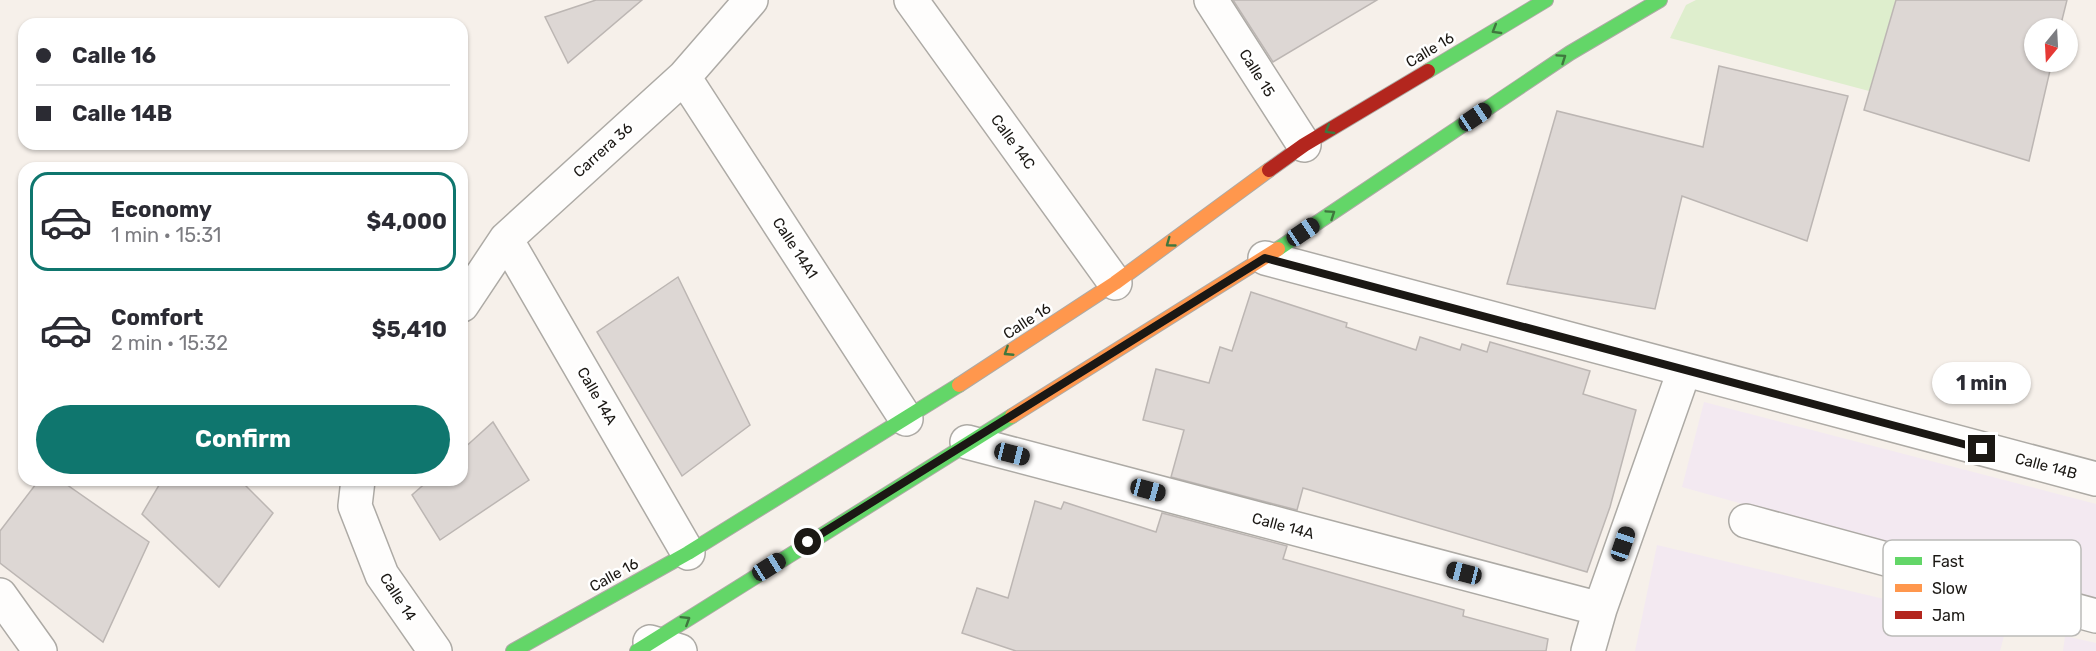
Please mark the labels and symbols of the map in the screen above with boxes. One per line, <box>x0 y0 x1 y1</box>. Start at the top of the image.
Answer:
north arrow <box>2024 18 2078 72</box>
one-way arrow <box>1492 22 1502 34</box>
street label: Calle 16 <box>1403 29 1457 71</box>
street label: Calle 15 <box>1235 46 1279 100</box>
one-way arrow <box>1556 54 1567 65</box>
car <box>1455 99 1495 135</box>
street label: Calle 14C <box>987 111 1039 173</box>
street label: Carrera 36 <box>570 119 636 181</box>
one-way arrow <box>1325 123 1335 135</box>
one-way arrow <box>1324 210 1335 221</box>
street label: Calle 14A1 <box>769 214 821 282</box>
car <box>1283 214 1323 250</box>
one-way arrow <box>1165 236 1176 247</box>
street label: Calle 16 <box>1000 299 1054 343</box>
one-way arrow <box>1004 345 1015 356</box>
callout: 1 min <box>1932 362 2032 404</box>
street label: Calle 14A <box>573 364 621 428</box>
route end <box>1968 435 1995 462</box>
car <box>992 441 1032 467</box>
street label: Calle 14B <box>2013 449 2079 483</box>
car <box>1128 477 1168 503</box>
street label: Calle 14A <box>1250 509 1316 543</box>
car <box>1609 524 1637 564</box>
route start <box>794 528 821 555</box>
legend <box>1883 540 2081 636</box>
car <box>749 550 789 584</box>
text: Fast <box>1932 552 1964 571</box>
street label: Calle 16 <box>586 554 642 596</box>
car <box>1444 560 1484 586</box>
street label: Calle 14 <box>376 570 420 624</box>
text: Slow <box>1932 579 1968 598</box>
text: Jam <box>1932 606 1965 625</box>
one-way arrow <box>680 615 690 627</box>

